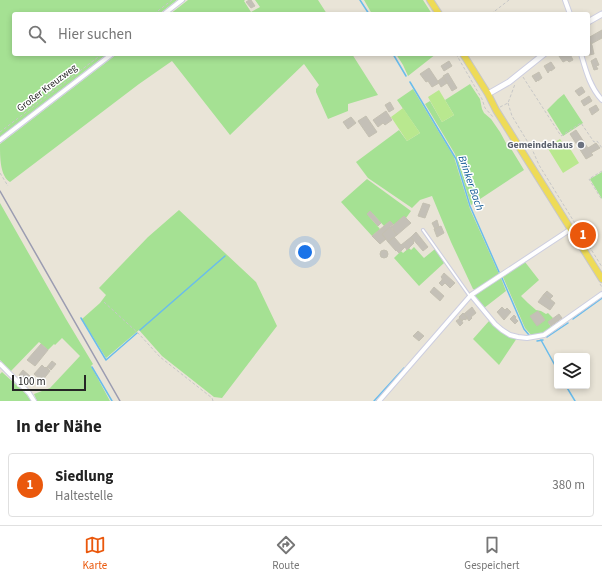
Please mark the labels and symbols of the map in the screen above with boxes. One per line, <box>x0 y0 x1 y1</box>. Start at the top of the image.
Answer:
street label: Großer Kreuzweg <box>14 61 80 115</box>
place label: Gemeindehaus <box>507 138 574 152</box>
marker: Gemeindehaus <box>576 140 586 150</box>
water label: Brinker Bach <box>455 153 488 213</box>
pin: 1 <box>570 220 596 250</box>
your location <box>295 242 315 262</box>
scale bar <box>12 373 86 392</box>

